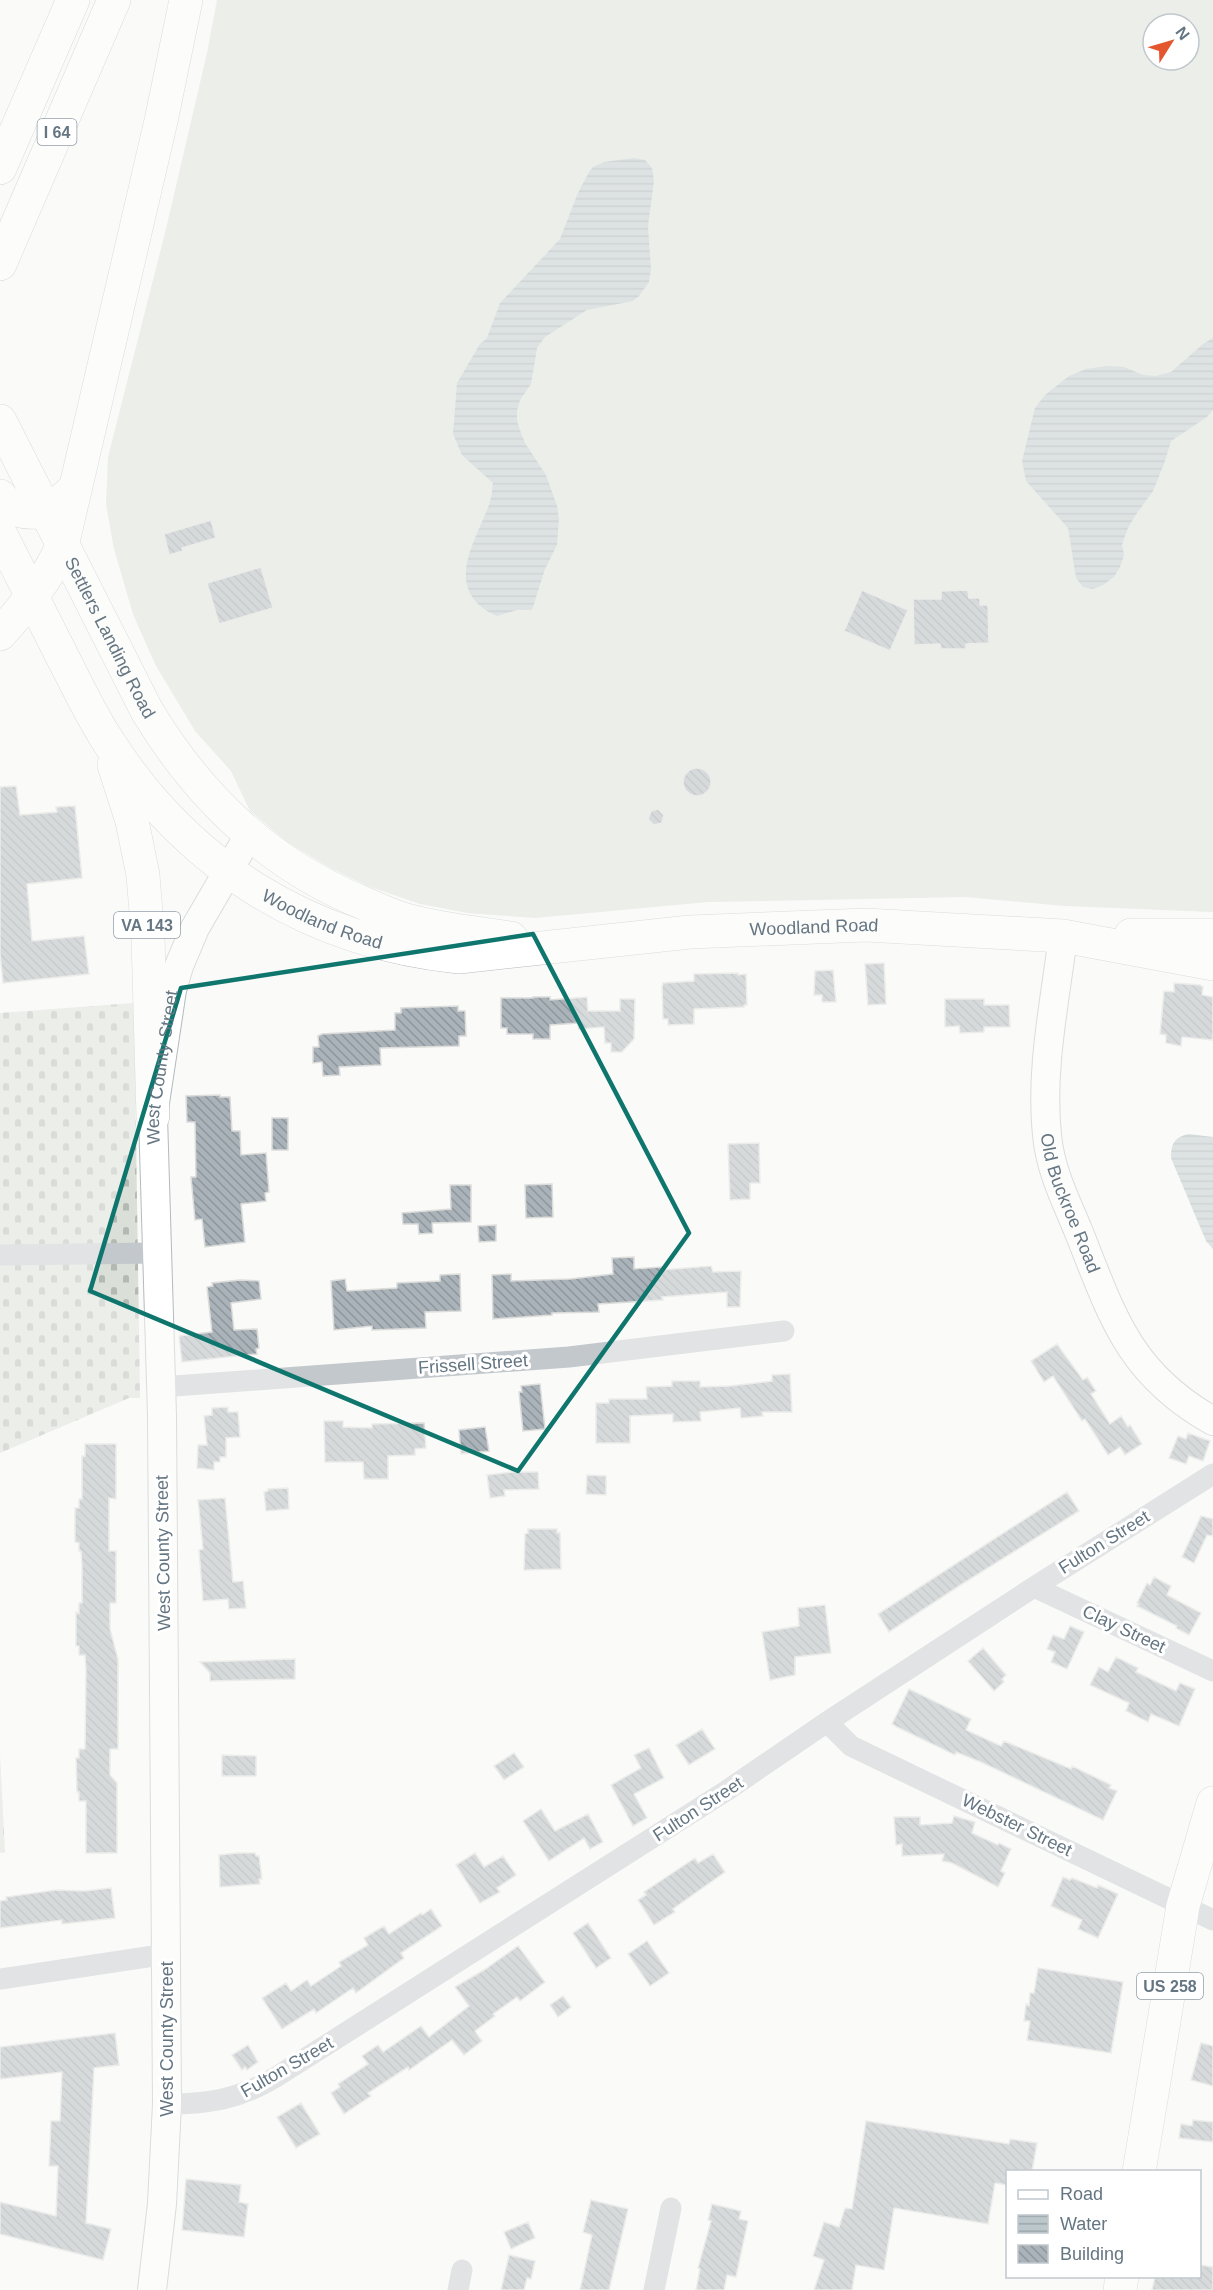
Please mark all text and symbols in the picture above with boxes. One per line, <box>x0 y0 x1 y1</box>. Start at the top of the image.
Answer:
north arrow <box>1141 12 1201 72</box>
text: N <box>1172 24 1193 43</box>
road number: I 64 <box>38 119 76 145</box>
street label: Settlers Landing Road <box>61 554 159 722</box>
street label: Woodland Road <box>259 885 385 953</box>
road number: VA 143 <box>114 912 180 938</box>
street label: Woodland Road <box>749 915 879 940</box>
street label: West County Street <box>143 989 182 1145</box>
street label: Old Buckroe Road <box>1037 1132 1104 1276</box>
street label: Frissell Street <box>417 1350 529 1378</box>
street label: West County Street <box>152 1475 174 1631</box>
street label: Fulton Street <box>1055 1506 1153 1578</box>
street label: Clay Street <box>1079 1601 1169 1657</box>
street label: Fulton Street <box>649 1773 747 1845</box>
street label: Webster Street <box>959 1790 1075 1860</box>
street label: West County Street <box>157 1961 177 2117</box>
road number: US 258 <box>1137 1973 1203 1999</box>
street label: Fulton Street <box>237 2033 337 2101</box>
legend <box>1006 2170 1201 2278</box>
text: Road <box>1060 2184 1103 2204</box>
text: Water <box>1060 2214 1107 2234</box>
text: Building <box>1060 2244 1124 2264</box>

